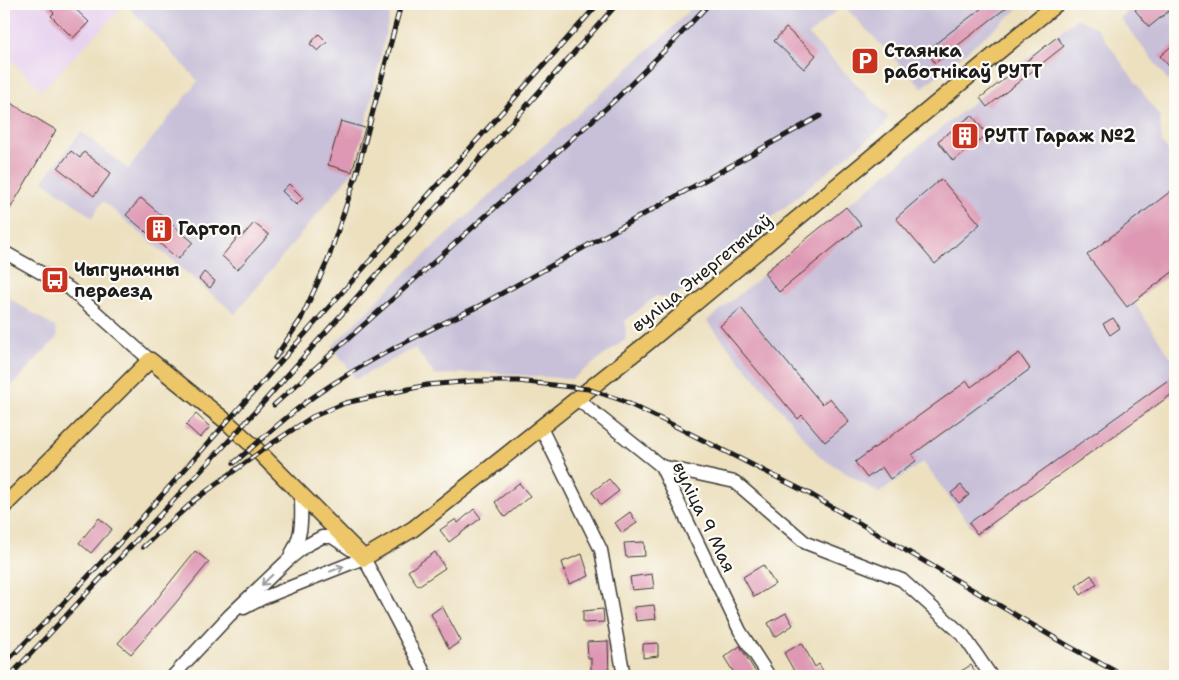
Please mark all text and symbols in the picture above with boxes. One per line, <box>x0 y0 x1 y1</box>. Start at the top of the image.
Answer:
place label: Стаянка работнікаў РУТТ <box>884 39 1042 84</box>
parking icon: Стаянка работнікаў РУТТ <box>850 46 880 76</box>
building icon: РУТТ Гараж №2 <box>950 121 980 151</box>
place label: РУТТ Гараж №2 <box>984 124 1136 148</box>
street label: вуліца Энергетыкаў <box>626 209 778 337</box>
building icon: Гартоп <box>144 214 174 244</box>
place label: Гартоп <box>178 217 241 241</box>
place label: Чыгуначны пераезд <box>74 258 180 303</box>
bus stop icon: Чыгуначны пераезд <box>40 265 70 295</box>
street label: вуліца 9 Мая <box>667 458 741 576</box>
one-way arrow <box>329 564 344 573</box>
one-way arrow <box>260 574 273 586</box>

